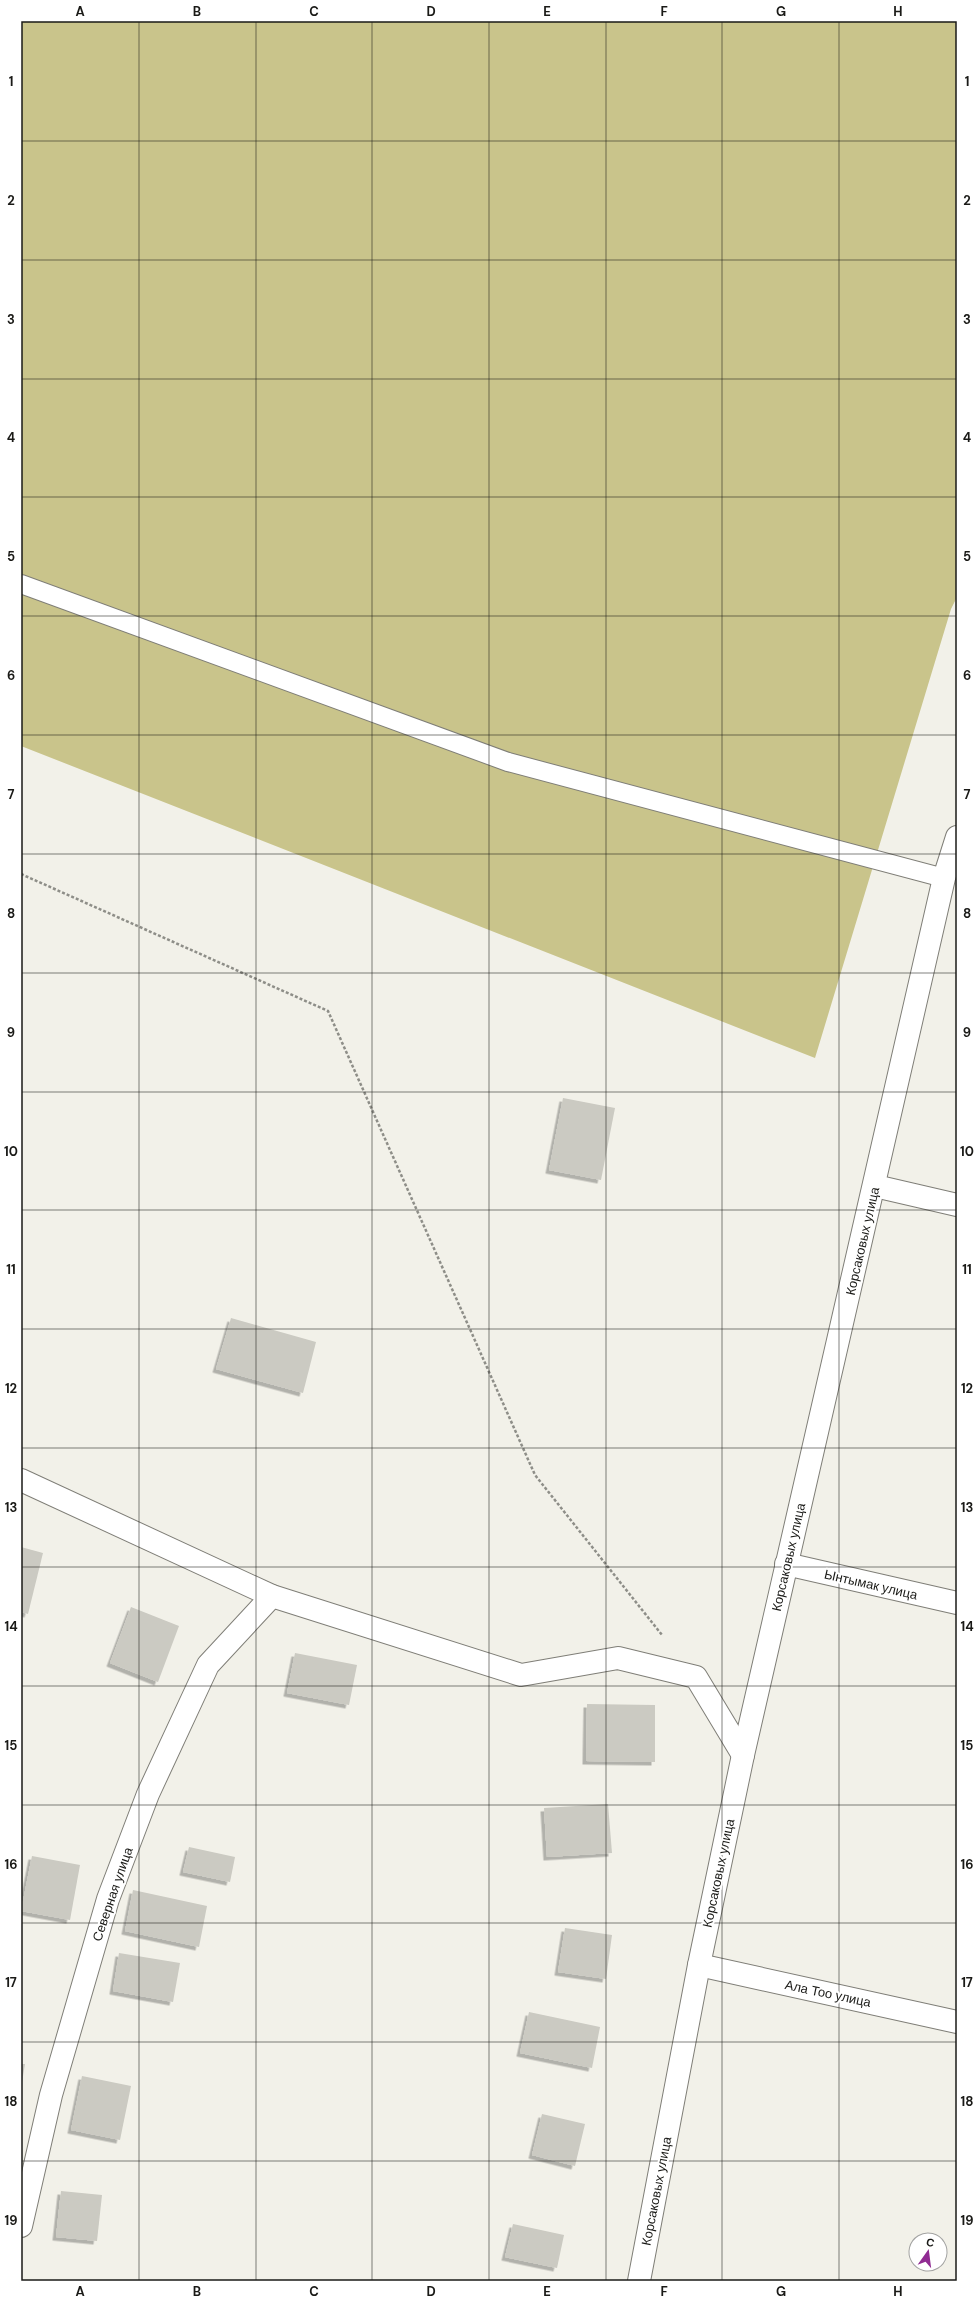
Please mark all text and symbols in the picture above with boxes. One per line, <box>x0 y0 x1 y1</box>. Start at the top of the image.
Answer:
text: A <box>75 3 85 20</box>
text: B <box>193 3 201 20</box>
text: C <box>309 3 319 20</box>
text: D <box>426 3 436 20</box>
text: E <box>543 3 551 20</box>
text: F <box>660 3 668 20</box>
text: G <box>776 3 786 20</box>
text: H <box>893 3 903 20</box>
text: 1 <box>9 73 13 90</box>
text: 1 <box>965 73 969 90</box>
text: 2 <box>7 192 15 209</box>
text: 2 <box>963 192 971 209</box>
text: 3 <box>7 311 15 328</box>
text: 3 <box>963 311 971 328</box>
text: 4 <box>7 429 15 446</box>
text: 4 <box>963 429 971 446</box>
text: 5 <box>7 548 15 565</box>
text: 5 <box>963 548 971 565</box>
text: 6 <box>7 667 15 684</box>
text: 6 <box>963 667 971 684</box>
text: 7 <box>8 786 15 803</box>
text: 7 <box>964 786 971 803</box>
text: 8 <box>7 905 15 922</box>
text: 8 <box>963 905 971 922</box>
text: 9 <box>7 1024 15 1041</box>
text: 9 <box>963 1024 971 1041</box>
text: 10 <box>4 1143 18 1160</box>
text: 10 <box>960 1143 974 1160</box>
street label: Корсаковых улица <box>842 1184 883 1297</box>
text: 11 <box>6 1261 16 1278</box>
text: 11 <box>962 1261 972 1278</box>
text: 12 <box>5 1380 17 1397</box>
text: 12 <box>961 1380 973 1397</box>
text: 13 <box>5 1499 17 1516</box>
text: 13 <box>961 1499 973 1516</box>
street label: Корсаковых улица <box>768 1500 809 1613</box>
street label: Ынтымак улица <box>823 1566 920 1604</box>
text: 14 <box>4 1618 18 1635</box>
text: 14 <box>960 1618 974 1635</box>
text: 15 <box>5 1737 17 1754</box>
text: 15 <box>961 1737 973 1754</box>
street label: Корсаковых улица <box>699 1816 738 1929</box>
street label: Северная улица <box>88 1844 137 1943</box>
text: 16 <box>5 1856 17 1873</box>
text: 16 <box>961 1856 973 1873</box>
text: 17 <box>5 1974 17 1991</box>
text: 17 <box>961 1974 973 1991</box>
street label: Ала Тоо улица <box>783 1976 873 2011</box>
text: 18 <box>5 2093 17 2110</box>
text: 18 <box>961 2093 973 2110</box>
street label: Корсаковых улица <box>638 2134 676 2247</box>
text: 19 <box>5 2212 18 2229</box>
text: 19 <box>961 2212 974 2229</box>
north arrow <box>908 2232 948 2272</box>
text: С <box>925 2235 936 2250</box>
text: A <box>75 2283 85 2300</box>
text: B <box>193 2283 201 2300</box>
text: C <box>309 2283 319 2300</box>
text: D <box>426 2283 436 2300</box>
text: E <box>543 2283 551 2300</box>
text: F <box>660 2283 668 2300</box>
text: G <box>776 2283 786 2300</box>
text: H <box>893 2283 903 2300</box>

